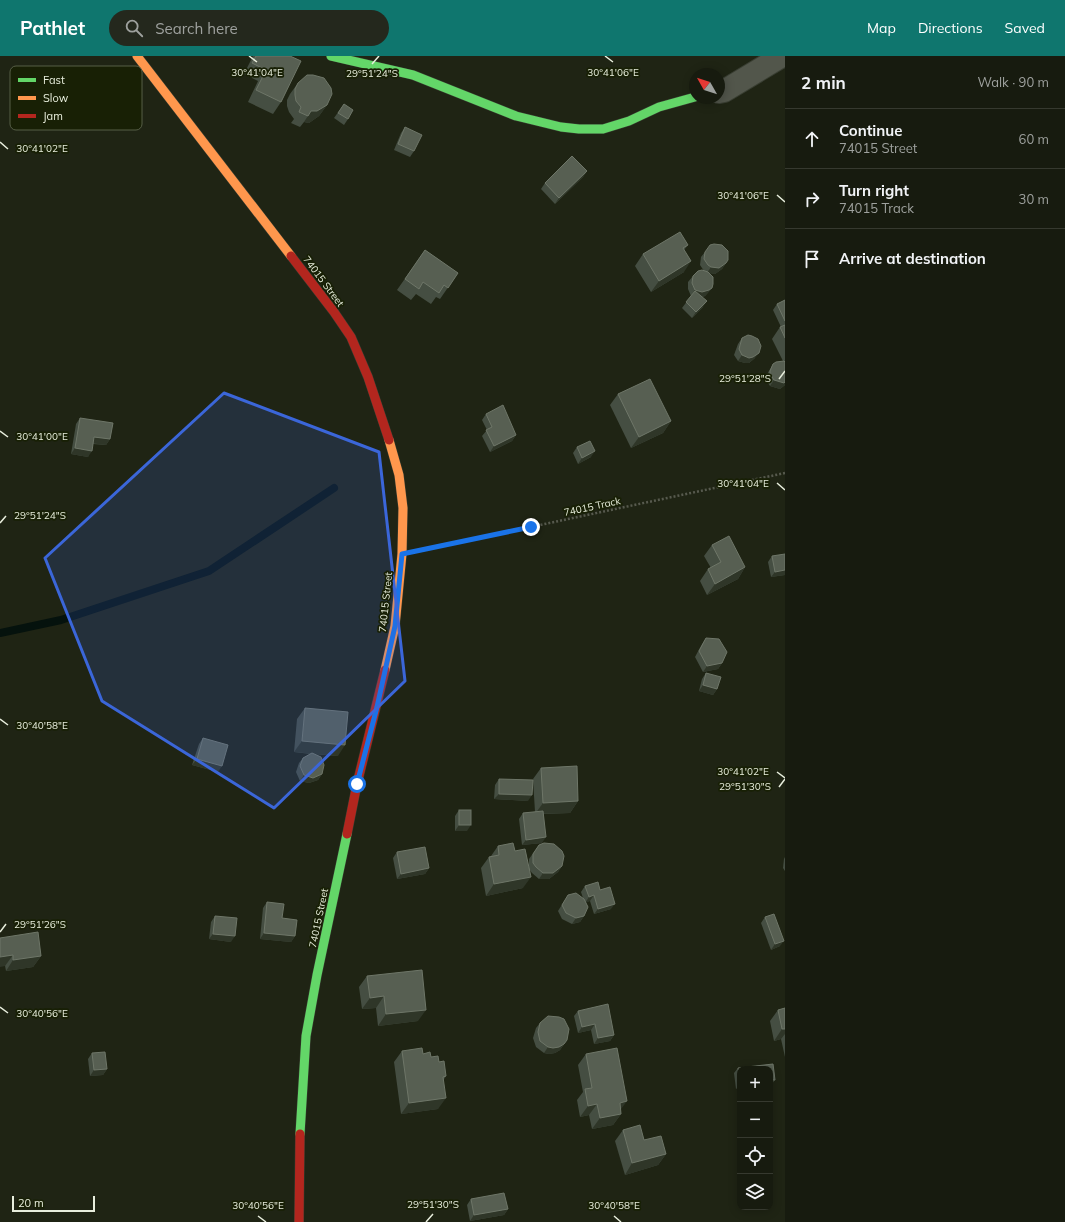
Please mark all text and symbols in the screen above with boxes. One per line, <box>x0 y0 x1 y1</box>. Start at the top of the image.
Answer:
search box <box>109 10 389 46</box>
text: Pathlet <box>20 16 85 40</box>
icon: search <box>123 17 145 39</box>
text: Search here <box>155 19 238 38</box>
text: Map <box>867 19 896 37</box>
text: Directions <box>918 19 983 37</box>
text: Saved <box>1005 19 1045 37</box>
legend <box>10 66 142 130</box>
text: 30°41'04"E <box>231 66 283 79</box>
text: 30°41'06"E <box>587 66 639 79</box>
text: 29°51'24"S <box>346 67 398 80</box>
north arrow <box>689 68 725 104</box>
text: 2 min <box>801 72 846 93</box>
text: Fast <box>43 73 65 87</box>
text: Walk · 90 m <box>978 74 1049 90</box>
text: Slow <box>43 91 69 105</box>
text: Jam <box>43 109 63 123</box>
text: Continue <box>839 121 902 140</box>
icon: ahead <box>801 128 823 150</box>
text: 60 m <box>1019 131 1049 147</box>
text: 74015 Street <box>839 140 917 156</box>
text: 30°41'02"E <box>16 142 68 155</box>
text: Turn right <box>839 181 909 200</box>
icon: right <box>801 188 823 210</box>
text: 30°41'06"E <box>717 189 769 202</box>
text: 30 m <box>1019 191 1049 207</box>
text: 74015 Track <box>839 200 914 216</box>
icon: arrive <box>801 248 823 270</box>
text: Arrive at destination <box>839 249 986 268</box>
street label: 74015 Street <box>300 253 347 310</box>
text: 29°51'28"S <box>719 372 771 385</box>
text: 30°41'00"E <box>16 430 68 443</box>
text: 30°41'04"E <box>717 477 769 490</box>
street label: 74015 Track <box>563 494 622 519</box>
text: 29°51'24"S <box>14 509 66 522</box>
route end <box>522 518 540 536</box>
street label: 74015 Street <box>376 571 395 633</box>
text: 30°40'58"E <box>16 719 68 732</box>
text: 30°41'02"E <box>717 765 769 778</box>
route start <box>348 775 366 793</box>
text: 29°51'30"S <box>719 780 771 793</box>
street label: 74015 Street <box>306 887 331 949</box>
text: 29°51'26"S <box>14 918 66 931</box>
text: 30°40'56"E <box>16 1007 68 1020</box>
map controls <box>737 1066 773 1210</box>
button: + <box>737 1066 773 1102</box>
button: − <box>737 1102 773 1138</box>
button: locate <box>737 1138 773 1174</box>
button: layers <box>737 1174 773 1210</box>
scale bar <box>12 1194 95 1213</box>
text: 20 m <box>18 1196 44 1210</box>
text: 29°51'30"S <box>407 1198 459 1211</box>
text: 30°40'56"E <box>232 1199 284 1212</box>
text: 30°40'58"E <box>588 1199 640 1212</box>

